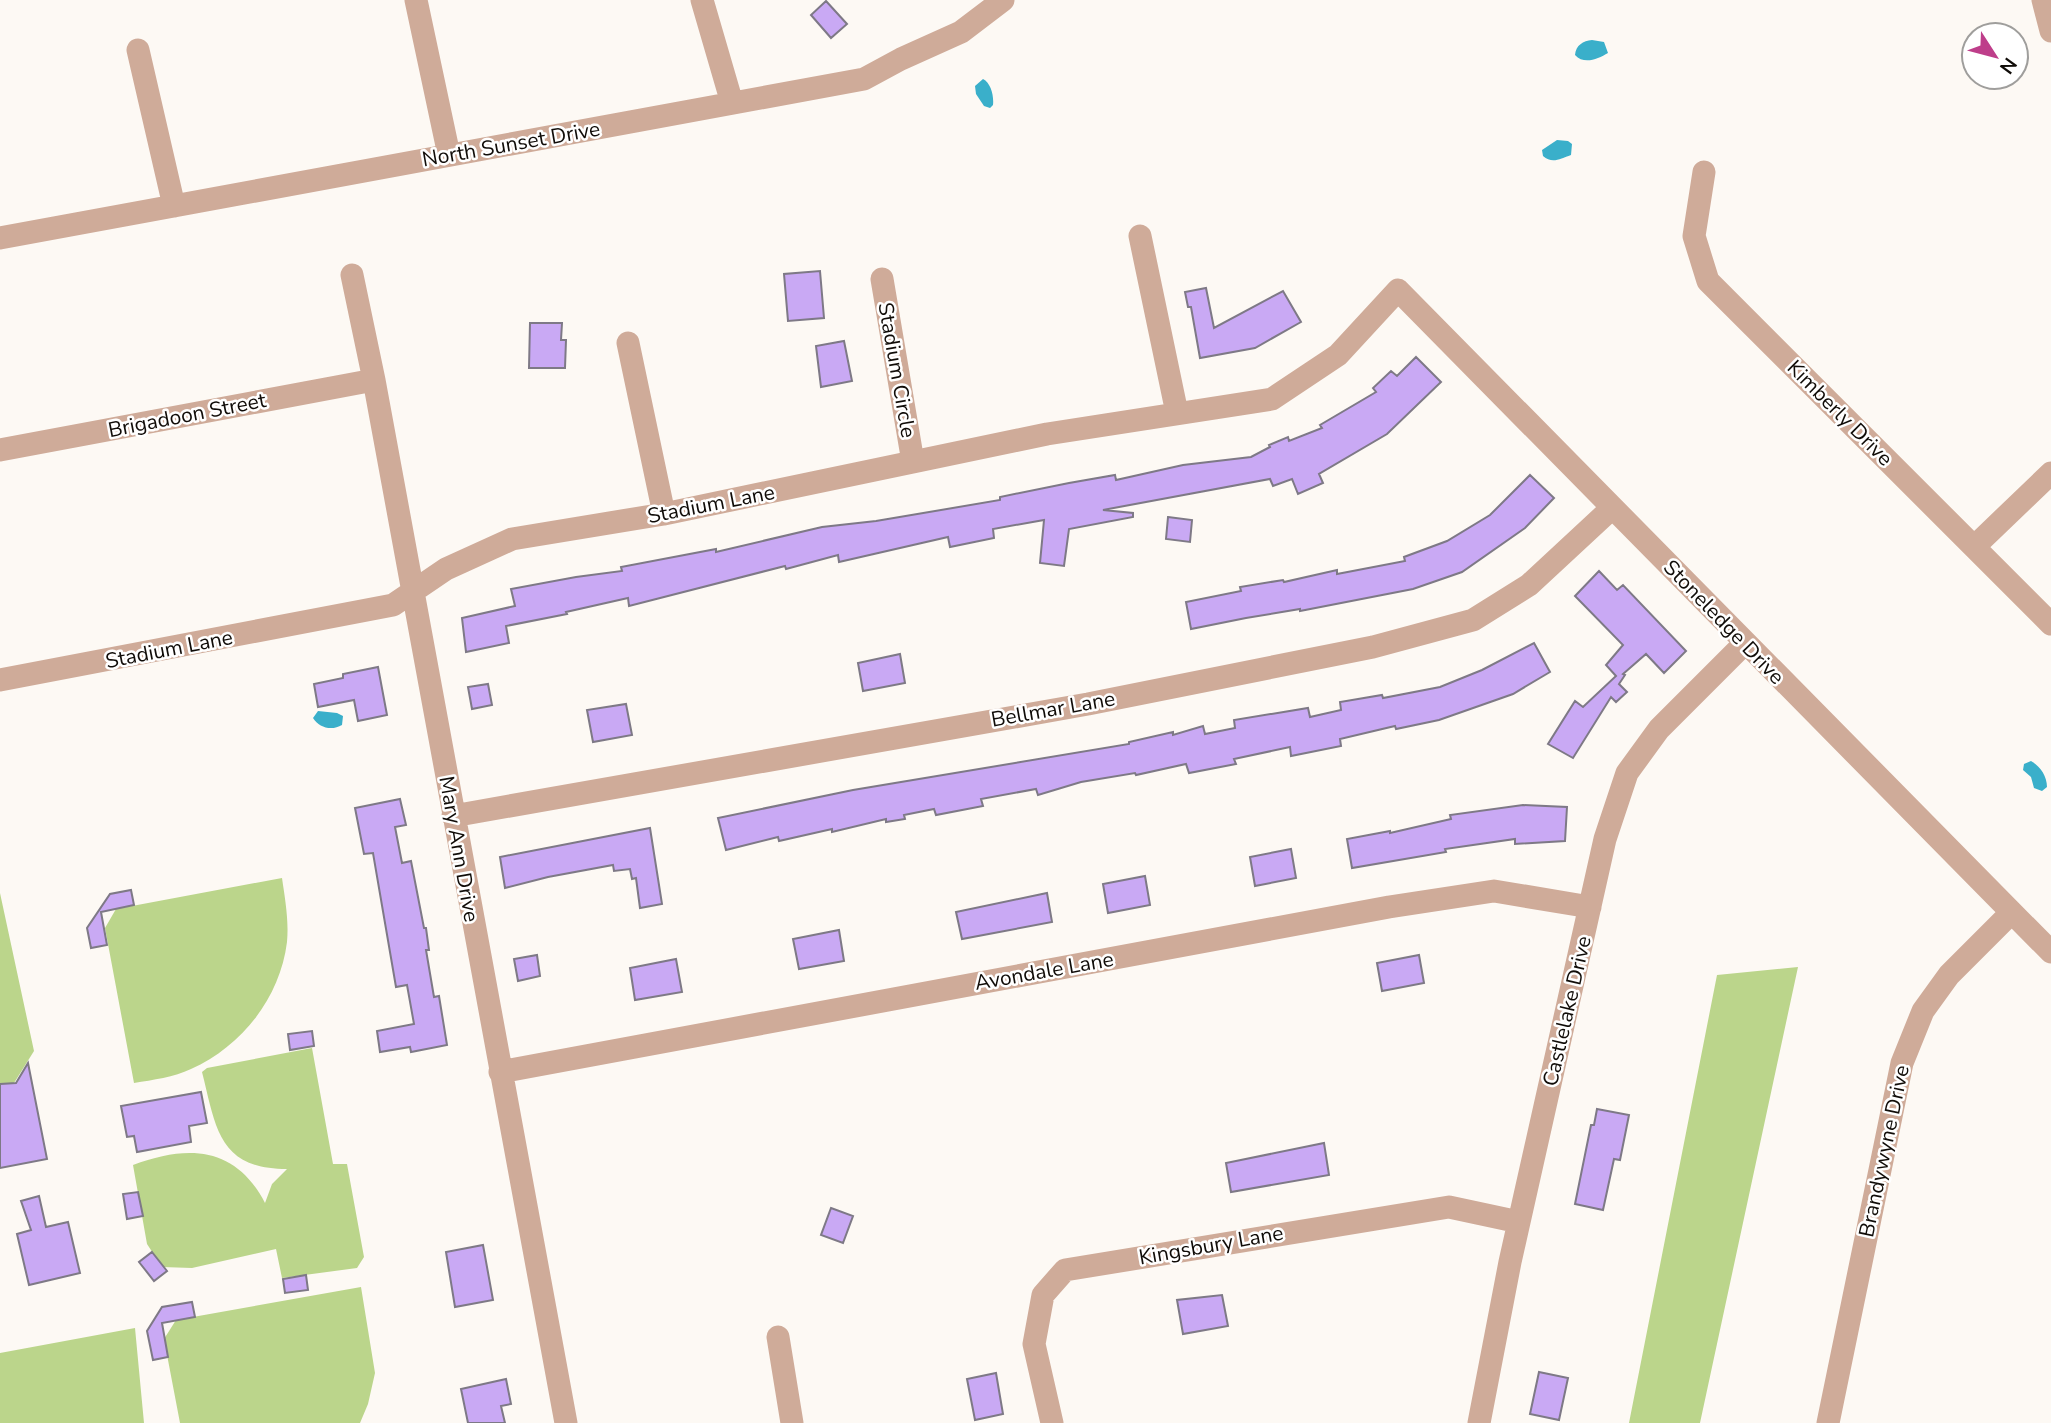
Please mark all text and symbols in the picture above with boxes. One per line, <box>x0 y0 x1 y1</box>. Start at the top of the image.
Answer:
north arrow <box>1960 21 2030 91</box>
text: N <box>1993 52 2023 79</box>
street label: North Sunset Drive <box>420 115 602 173</box>
street label: Stadium Circle <box>871 300 923 440</box>
street label: Kimberly Drive <box>1781 354 1899 472</box>
street label: Brigadoon Street <box>106 386 269 444</box>
street label: Stadium Lane <box>645 478 777 530</box>
street label: Stoneledge Drive <box>1657 554 1791 690</box>
street label: Stadium Lane <box>103 623 235 675</box>
street label: Bellmar Lane <box>989 684 1117 734</box>
street label: Mary Ann Drive <box>432 774 486 924</box>
street label: Castlelake Drive <box>1536 933 1598 1089</box>
street label: Avondale Lane <box>972 945 1116 997</box>
street label: Brandywyne Drive <box>1852 1062 1916 1240</box>
street label: Kingsbury Lane <box>1137 1219 1285 1271</box>

